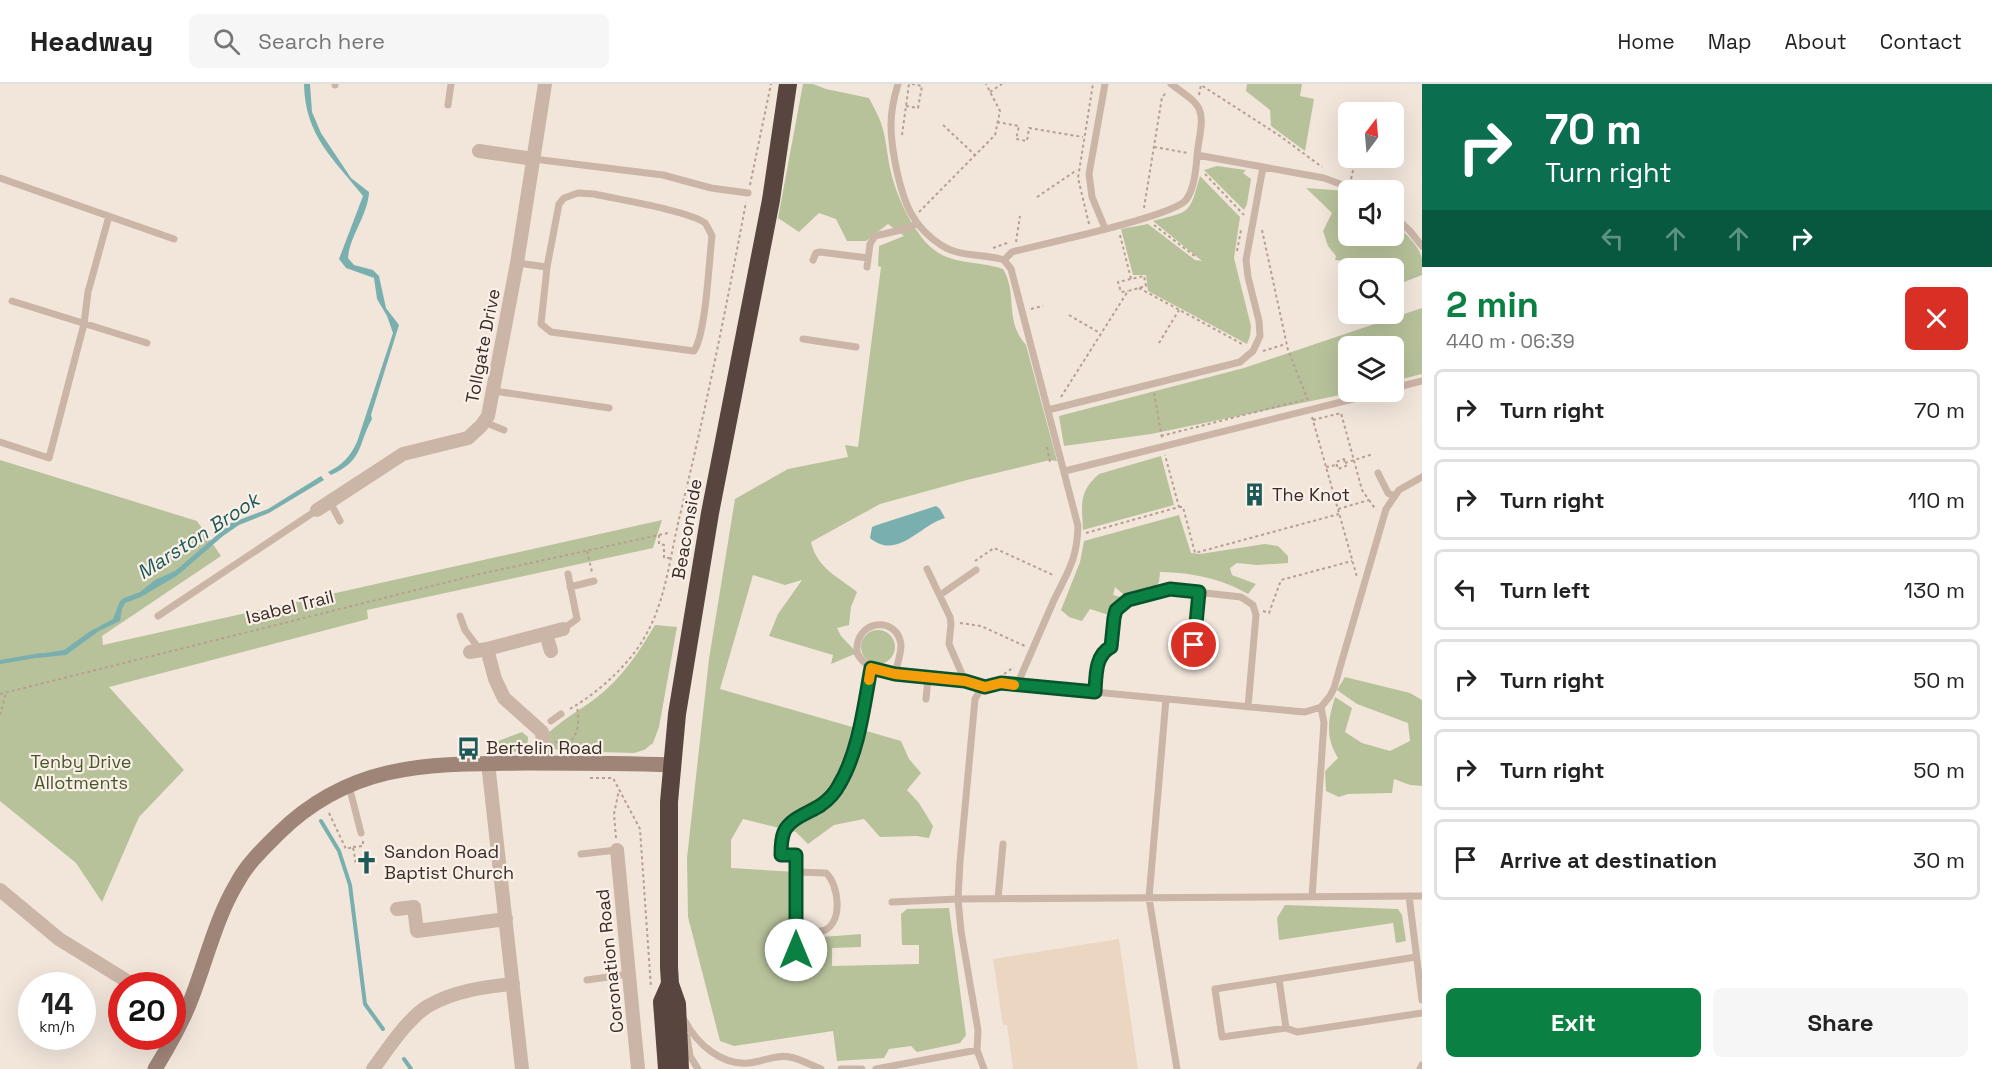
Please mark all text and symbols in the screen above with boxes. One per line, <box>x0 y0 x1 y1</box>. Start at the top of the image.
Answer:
search box <box>189 14 609 68</box>
text: Headway <box>30 23 153 59</box>
icon: search <box>210 25 243 58</box>
text: Search here <box>258 27 385 55</box>
text: Home <box>1617 28 1675 55</box>
text: Map <box>1708 28 1752 55</box>
text: About <box>1785 28 1847 55</box>
text: Contact <box>1880 28 1962 55</box>
north arrow <box>1338 102 1404 168</box>
map controls <box>1338 102 1404 402</box>
text: 70 m <box>1545 103 1642 156</box>
icon: right <box>1446 108 1524 186</box>
text: Turn right <box>1545 155 1672 190</box>
button: sound <box>1338 180 1404 246</box>
icon: left <box>1596 222 1629 255</box>
icon: ahead <box>1659 222 1692 255</box>
icon: ahead <box>1722 222 1755 255</box>
icon: right <box>1785 222 1818 255</box>
button: search <box>1338 258 1404 324</box>
text: 2 min <box>1446 282 1539 328</box>
street label: Tollgate Drive <box>460 287 505 405</box>
button: close <box>1905 287 1968 350</box>
text: 440 m · 06:39 <box>1446 328 1575 354</box>
button: layers <box>1338 336 1404 402</box>
icon: right <box>1449 393 1482 426</box>
text: Turn right <box>1500 396 1605 424</box>
text: 70 m <box>1914 396 1965 424</box>
street label: Beaconside <box>666 477 707 581</box>
building icon: The Knot <box>1241 482 1267 508</box>
place label: The Knot <box>1272 483 1350 506</box>
icon: right <box>1449 483 1482 516</box>
water label: Marston Brook <box>132 485 266 585</box>
text: Turn right <box>1500 486 1605 514</box>
text: 110 m <box>1908 486 1965 514</box>
icon: left <box>1449 573 1482 606</box>
text: Turn left <box>1500 576 1590 604</box>
text: 130 m <box>1904 576 1965 604</box>
street label: Isabel Trail <box>244 584 336 629</box>
pin <box>1168 619 1219 670</box>
icon: arrive <box>1177 628 1210 661</box>
icon: right <box>1449 663 1482 696</box>
text: Turn right <box>1500 666 1605 694</box>
text: 50 m <box>1913 666 1965 694</box>
bus stop icon: Bertelin Road <box>455 735 481 761</box>
place label: Bertelin Road <box>486 736 603 759</box>
park label: Tenby Drive Allotments <box>31 750 131 794</box>
icon: right <box>1449 753 1482 786</box>
text: Turn right <box>1500 756 1605 784</box>
text: 50 m <box>1913 756 1965 784</box>
place label: Sandon Road Baptist Church <box>384 840 514 884</box>
icon: arrive <box>1449 843 1482 876</box>
text: Arrive at destination <box>1500 846 1717 874</box>
text: 30 m <box>1913 846 1965 874</box>
church icon: Sandon Road Baptist Church <box>353 849 379 875</box>
street label: Coronation Road <box>591 888 629 1034</box>
position arrow <box>764 918 828 982</box>
speed limit sign: 20 <box>108 972 186 1050</box>
text: 14 <box>41 984 73 1023</box>
button: Exit <box>1446 988 1701 1057</box>
button: Share <box>1713 988 1968 1057</box>
text: km/h <box>39 1017 75 1036</box>

